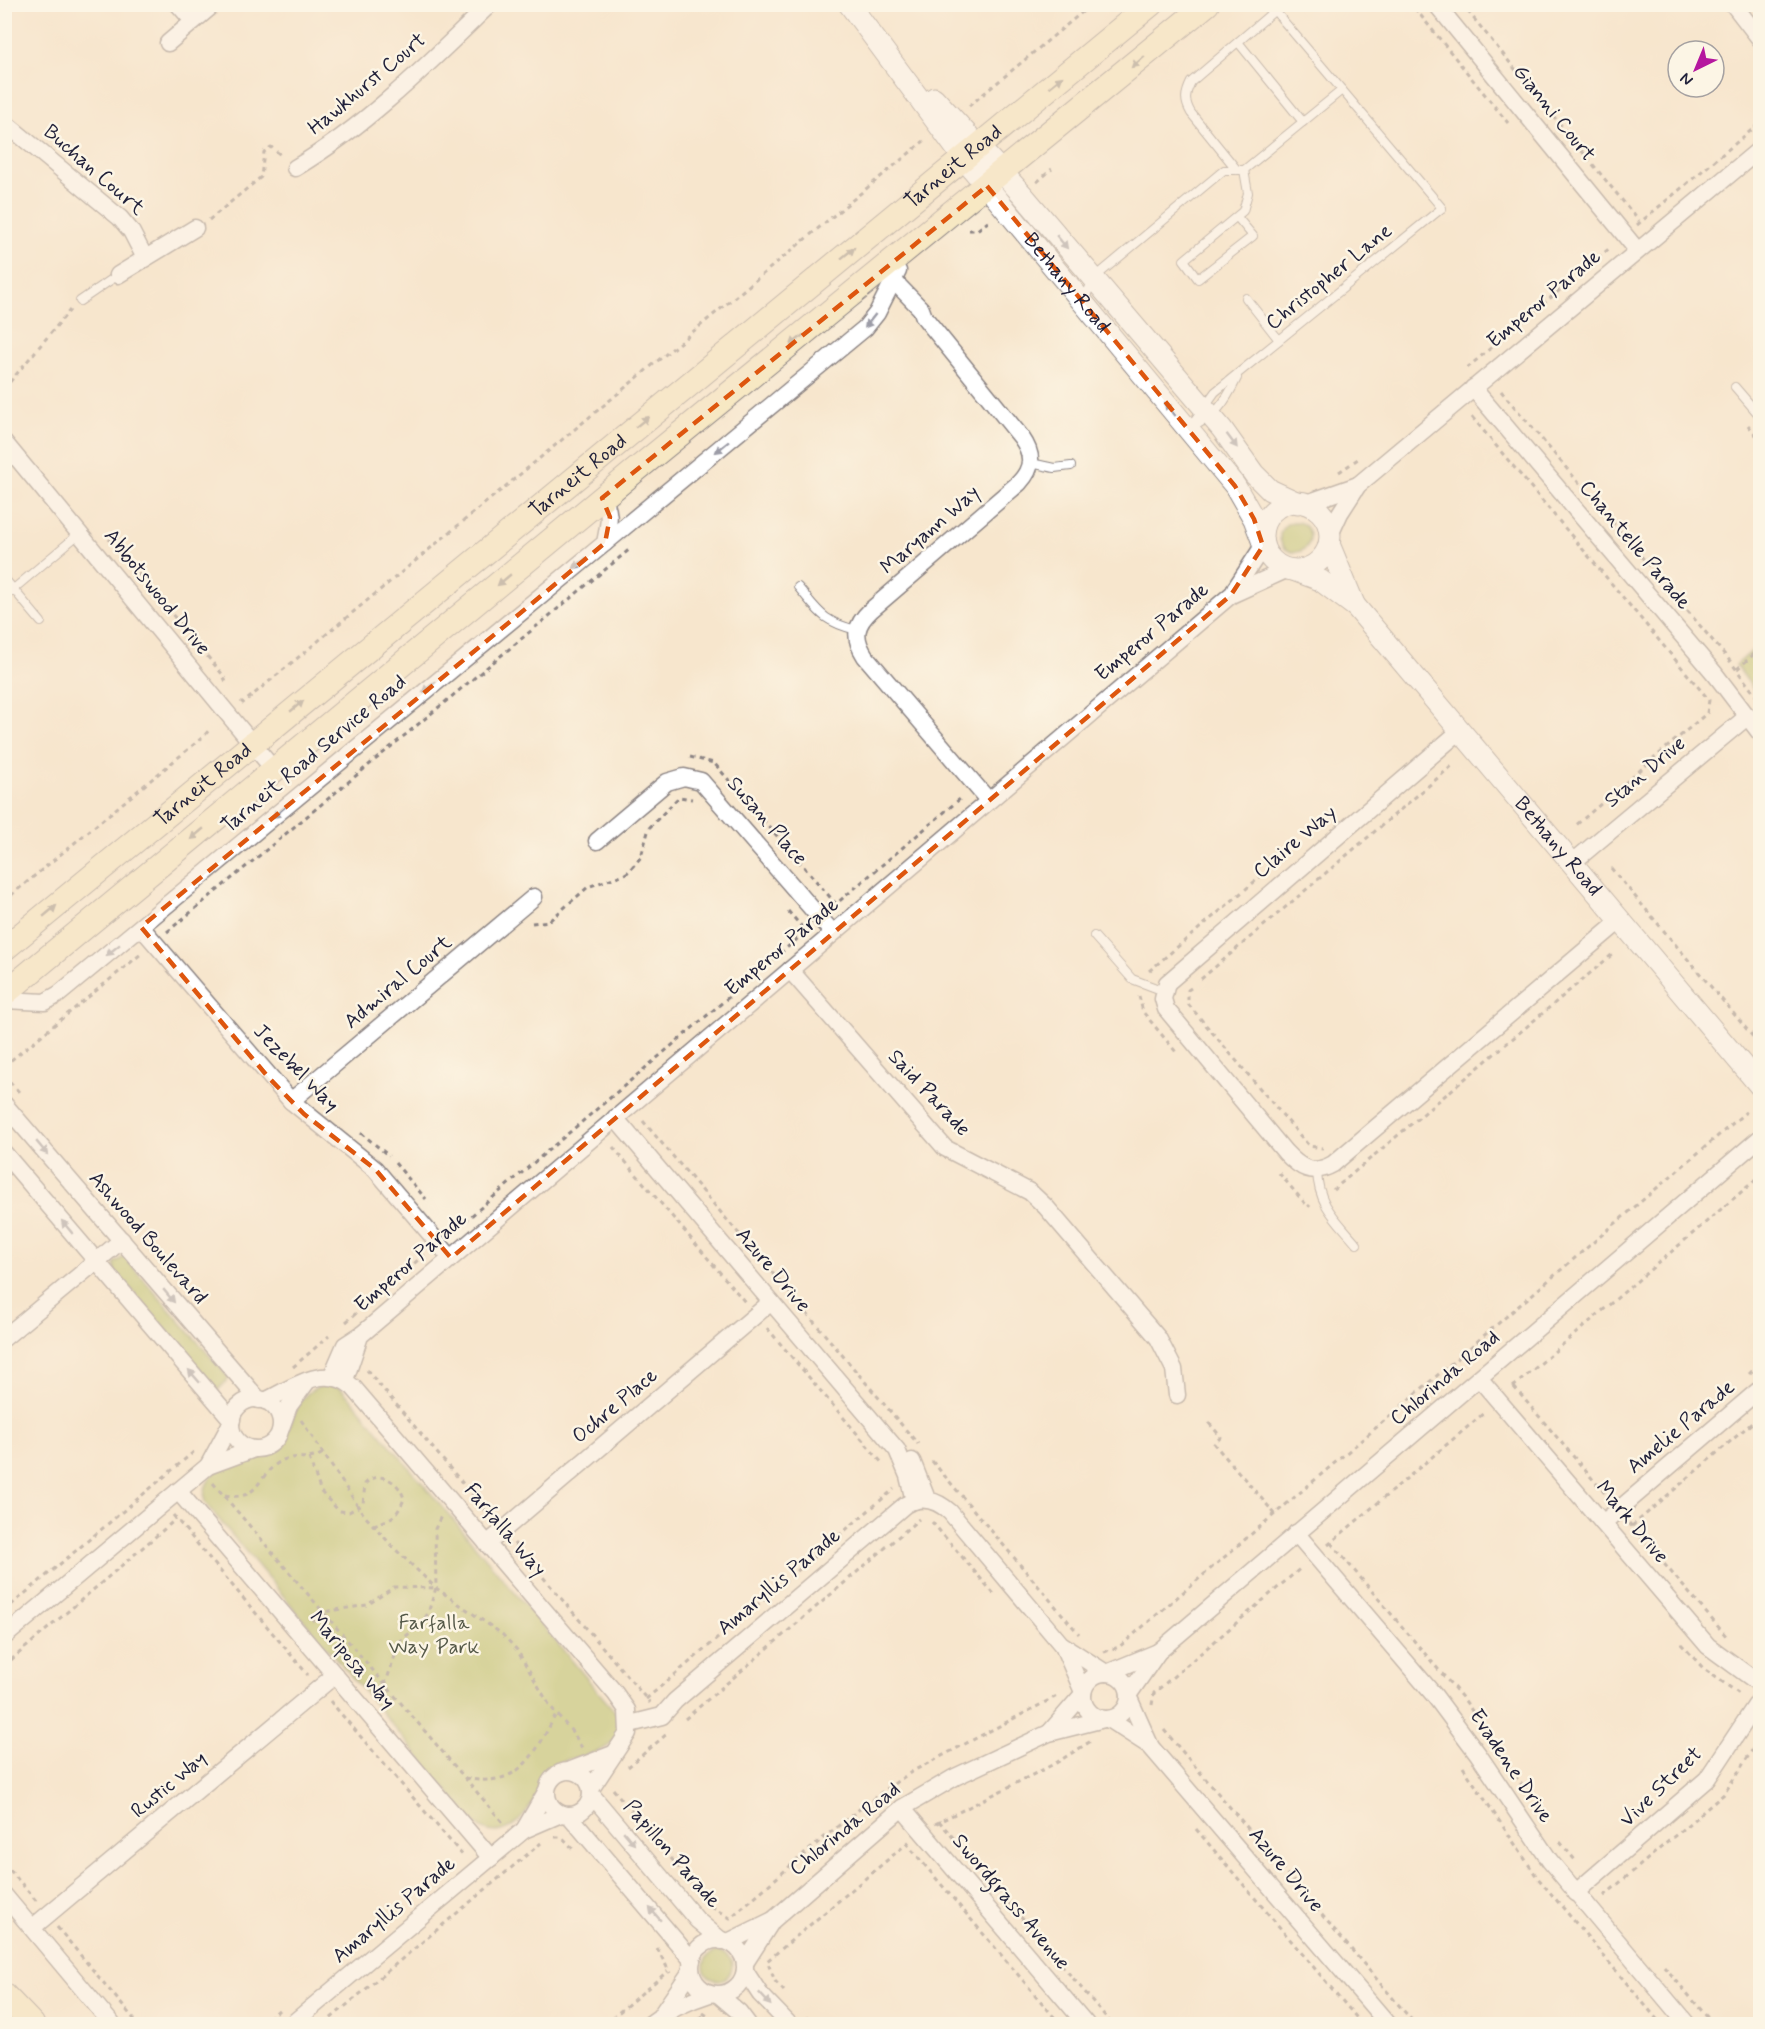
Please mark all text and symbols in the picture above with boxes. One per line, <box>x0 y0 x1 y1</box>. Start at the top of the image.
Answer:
street label: Hawkhurst Court <box>302 26 432 142</box>
north arrow <box>1666 39 1726 99</box>
one-way arrow <box>1130 55 1145 67</box>
street label: Gianni Court <box>1506 59 1602 167</box>
text: N <box>1676 68 1698 90</box>
one-way arrow <box>1048 77 1063 89</box>
street label: Buchan Court <box>37 118 151 222</box>
street label: Tarneit Road <box>898 118 1008 216</box>
street label: Christopher Lane <box>1260 217 1398 337</box>
street label: Bethany Road <box>1017 227 1117 339</box>
one-way arrow <box>1055 234 1068 249</box>
street label: Emperor Parade <box>1481 243 1607 355</box>
one-way arrow <box>840 247 856 260</box>
one-way arrow <box>865 314 877 329</box>
one-way arrow <box>789 334 805 347</box>
one-way arrow <box>1164 401 1177 417</box>
one-way arrow <box>635 416 650 429</box>
street label: Tarneit Road <box>523 427 633 525</box>
one-way arrow <box>1225 434 1237 449</box>
one-way arrow <box>714 441 730 454</box>
street label: Chantelle Parade <box>1573 474 1698 616</box>
street label: Maryann Way <box>874 479 986 581</box>
street label: Abbotswood Drive <box>97 523 217 661</box>
one-way arrow <box>572 557 588 570</box>
one-way arrow <box>497 573 512 586</box>
street label: Emperor Parade <box>1089 576 1215 688</box>
street label: Tarneit Road Service Road <box>215 668 413 840</box>
one-way arrow <box>422 680 437 693</box>
one-way arrow <box>290 701 305 713</box>
street label: Stan Drive <box>1598 730 1692 814</box>
street label: Tarneit Road <box>148 736 258 834</box>
street label: Susan Place <box>721 771 813 871</box>
street label: Bethany Road <box>1508 791 1608 902</box>
street label: Claire Way <box>1247 799 1343 885</box>
one-way arrow <box>271 805 287 818</box>
one-way arrow <box>190 827 205 840</box>
street label: Emperor Parade <box>719 891 845 1003</box>
one-way arrow <box>42 905 58 918</box>
street label: Admiral Court <box>338 928 458 1035</box>
one-way arrow <box>105 943 121 956</box>
street label: Jezebel Way <box>247 1018 345 1118</box>
street label: Said Parade <box>881 1043 977 1143</box>
one-way arrow <box>35 1140 48 1155</box>
street label: Ashwood Boulevard <box>82 1165 214 1311</box>
street label: Emperor Parade <box>349 1205 473 1319</box>
one-way arrow <box>61 1220 74 1235</box>
street label: Azure Drive <box>729 1222 817 1318</box>
one-way arrow <box>163 1288 176 1304</box>
street label: Chlorinda Road <box>1384 1324 1506 1432</box>
street label: Ochre Place <box>566 1362 664 1450</box>
one-way arrow <box>188 1369 201 1384</box>
street label: Amelie Parade <box>1621 1374 1741 1480</box>
street label: Mark Drive <box>1589 1475 1675 1569</box>
street label: Farfalla Way <box>458 1477 552 1583</box>
street label: Amaryllis Parade <box>711 1522 847 1642</box>
street label: Mariposa Way <box>303 1605 401 1715</box>
park label: Farfalla Way Park <box>389 1609 480 1661</box>
street label: Evadene Drive <box>1463 1703 1560 1829</box>
street label: Vive Street <box>1614 1740 1709 1834</box>
street label: Rustic Way <box>125 1745 213 1825</box>
street label: Chlorinda Road <box>784 1776 906 1882</box>
street label: Papillon Parade <box>617 1794 727 1914</box>
street label: Azure Drive <box>1242 1822 1330 1918</box>
street label: Swordgrass Avenue <box>944 1828 1076 1977</box>
one-way arrow <box>622 1831 634 1846</box>
street label: Amaryllis Parade <box>326 1850 462 1970</box>
one-way arrow <box>649 1907 662 1922</box>
one-way arrow <box>758 1991 771 2006</box>

